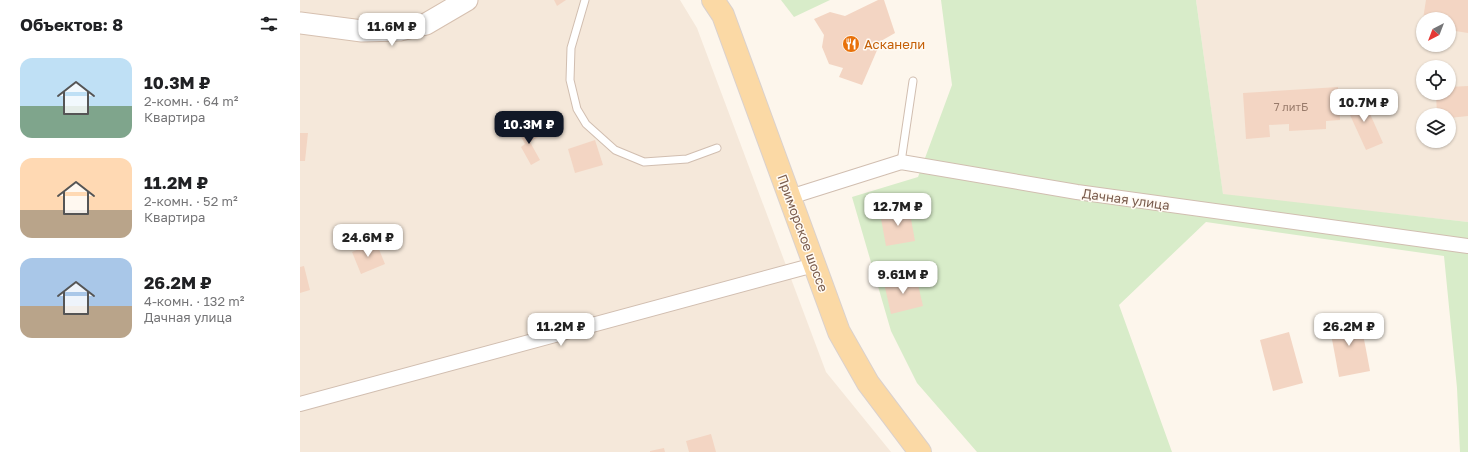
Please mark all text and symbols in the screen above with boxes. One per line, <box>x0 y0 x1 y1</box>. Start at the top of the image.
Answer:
north arrow <box>1416 12 1456 52</box>
map controls <box>1416 12 1456 148</box>
icon: filters <box>258 13 280 35</box>
pin: 11.6M ₽ <box>355 13 429 47</box>
text: Объектов: 8 <box>20 14 123 35</box>
text: 11.6M ₽ <box>367 18 417 34</box>
restaurant icon: Асканели <box>841 34 861 54</box>
place label: Асканели <box>864 36 925 52</box>
button: locate <box>1416 60 1456 100</box>
text: 10.3M ₽ <box>144 72 210 93</box>
icon: home <box>52 74 100 122</box>
pin: 10.7M ₽ <box>1327 89 1401 123</box>
text: 2-комн. · 64 m² <box>144 93 238 109</box>
text: 10.7M ₽ <box>1339 94 1389 110</box>
house number: 7 литБ <box>1274 100 1308 113</box>
button: layers <box>1416 108 1456 148</box>
text: Квартира <box>144 109 205 125</box>
pin: 10.3M ₽ <box>492 111 566 145</box>
text: 10.3M ₽ <box>504 116 554 132</box>
text: 11.2M ₽ <box>144 172 208 193</box>
street label: Приморское шоссе <box>774 172 832 294</box>
icon: home <box>52 174 100 222</box>
street label: Дачная улица <box>1081 185 1171 213</box>
text: 2-комн. · 52 m² <box>144 193 238 209</box>
pin: 12.7M ₽ <box>861 193 935 227</box>
text: 12.7M ₽ <box>873 198 923 214</box>
text: Квартира <box>144 209 205 225</box>
pin: 24.6M ₽ <box>331 224 405 258</box>
text: 24.6M ₽ <box>342 229 394 245</box>
pin: 9.61M ₽ <box>866 261 940 295</box>
text: 9.61M ₽ <box>878 266 928 282</box>
text: 26.2M ₽ <box>144 272 212 293</box>
icon: home <box>52 274 100 322</box>
text: 4-комн. · 132 m² <box>144 293 244 309</box>
text: Дачная улица <box>144 309 232 325</box>
pin: 11.2M ₽ <box>524 313 598 347</box>
pin: 26.2M ₽ <box>1312 313 1386 347</box>
text: 11.2M ₽ <box>536 318 586 334</box>
text: 26.2M ₽ <box>1323 318 1375 334</box>

